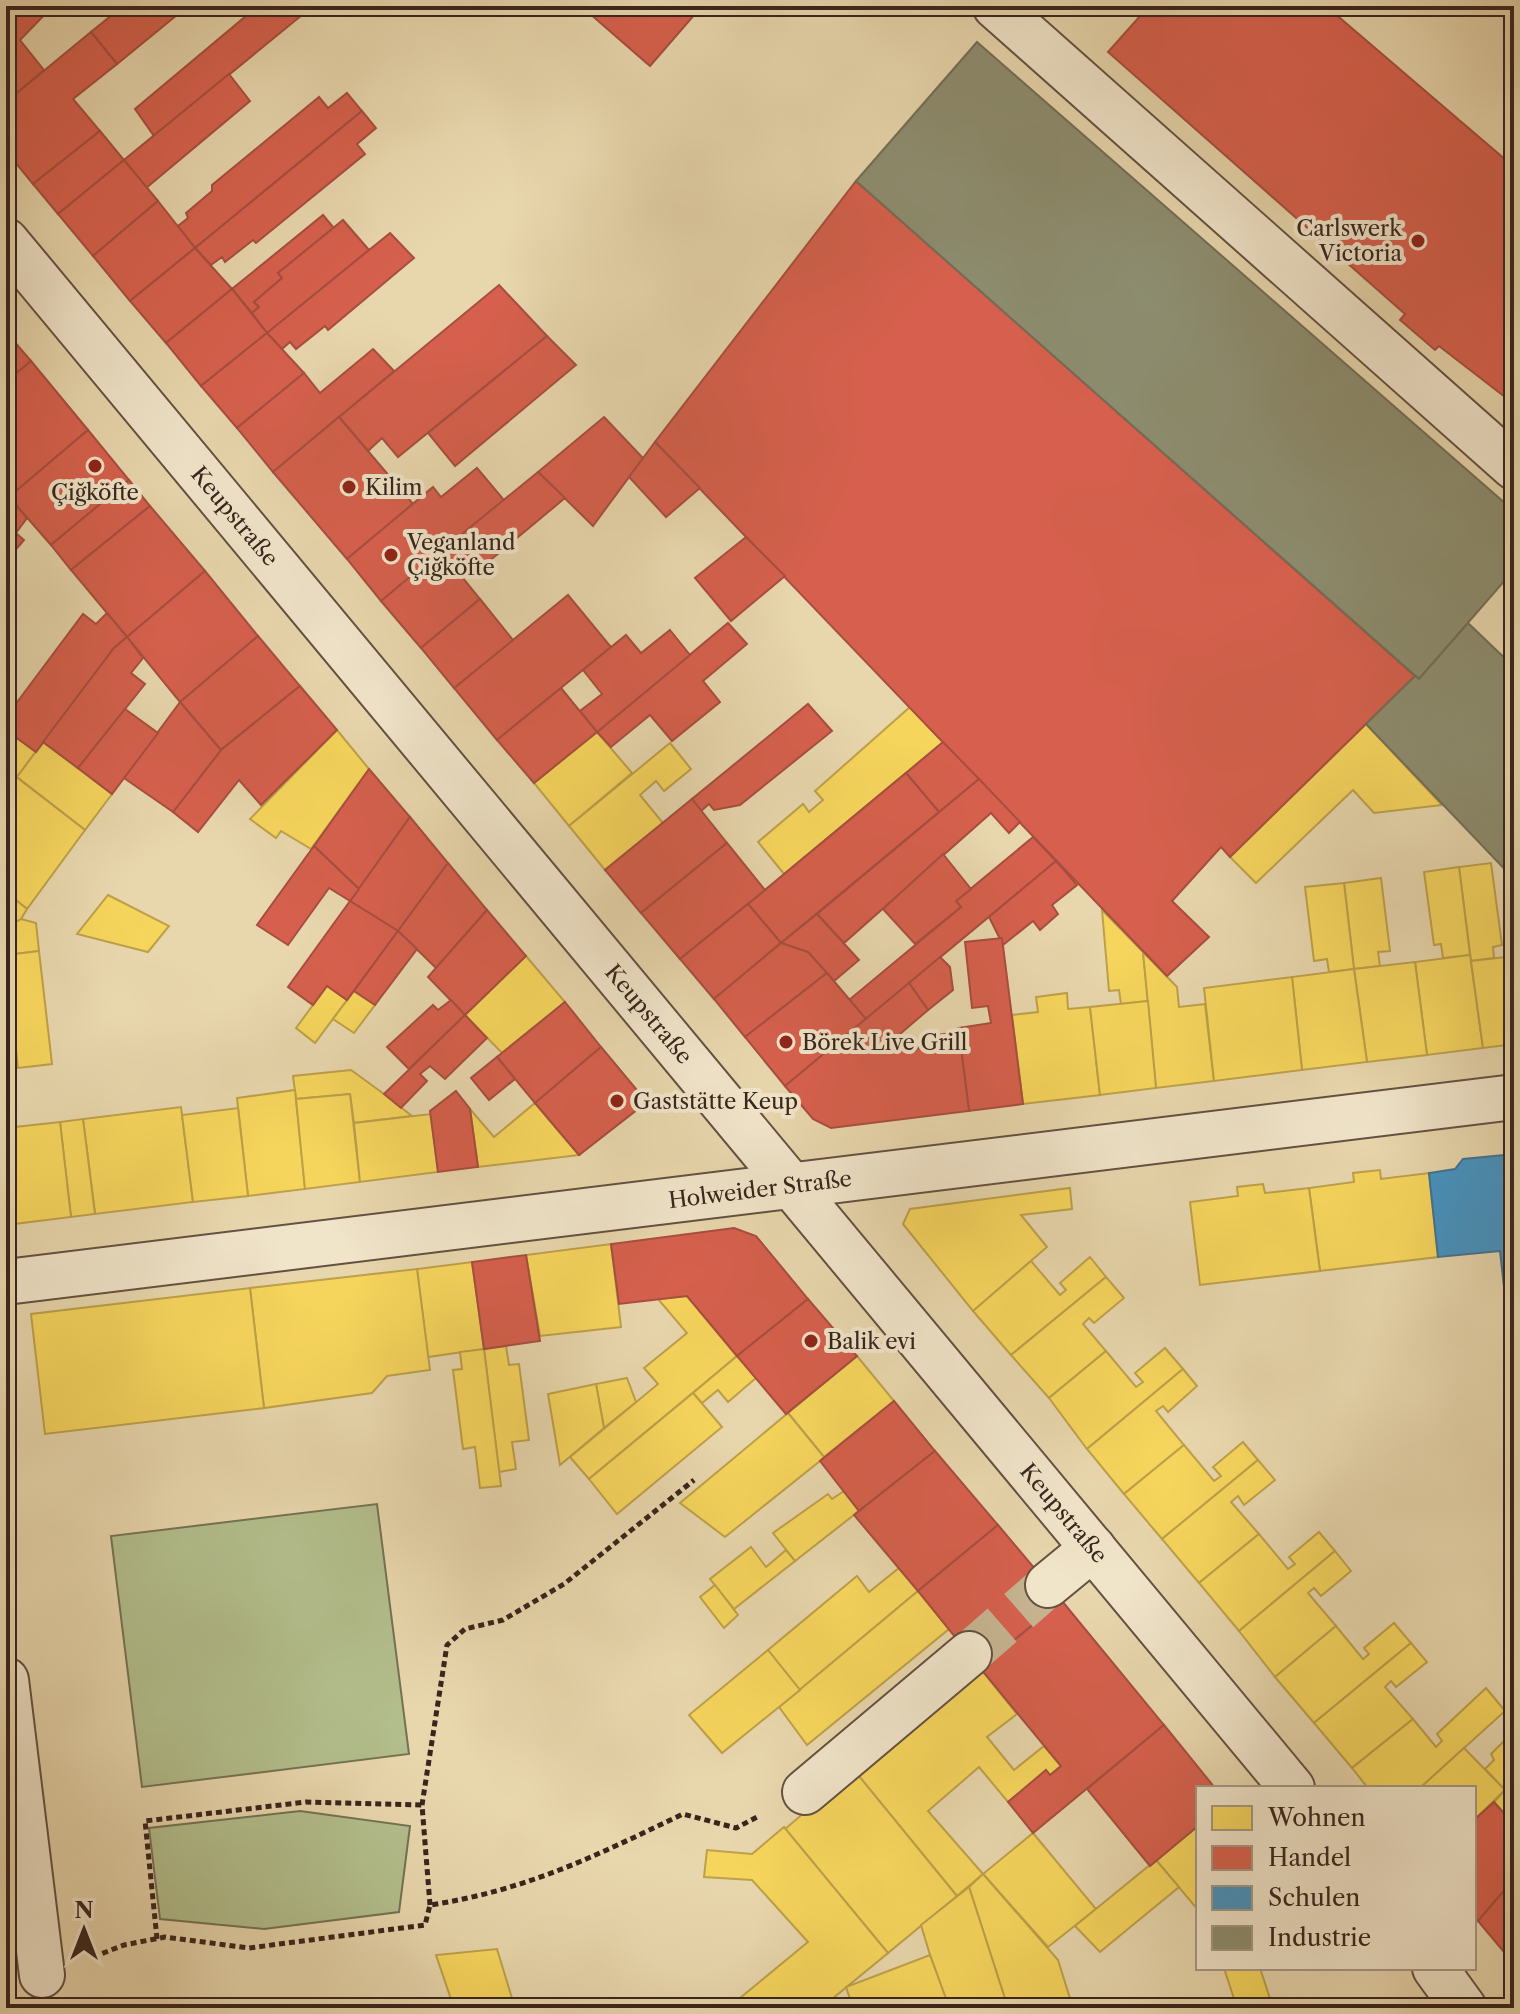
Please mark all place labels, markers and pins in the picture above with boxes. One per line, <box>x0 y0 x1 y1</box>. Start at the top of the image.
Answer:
place label: Carlswerk Victoria <box>1296 215 1403 267</box>
marker: Carlswerk Victoria <box>1409 232 1427 250</box>
marker: Çiğköfte <box>86 457 104 475</box>
place label: Kilim <box>365 474 423 501</box>
marker: Kilim <box>340 478 358 496</box>
place label: Çiğköfte <box>51 479 139 506</box>
place label: Veganland Çiğköfte <box>406 529 515 581</box>
marker: Veganland Çiğköfte <box>382 546 400 564</box>
place label: Börek Live Grill <box>802 1029 968 1056</box>
marker: Börek Live Grill <box>777 1033 795 1051</box>
place label: Gaststätte Keup <box>633 1088 798 1115</box>
marker: Gaststätte Keup <box>608 1092 626 1110</box>
place label: Balik evi <box>827 1328 916 1355</box>
marker: Balik evi <box>802 1332 820 1350</box>

